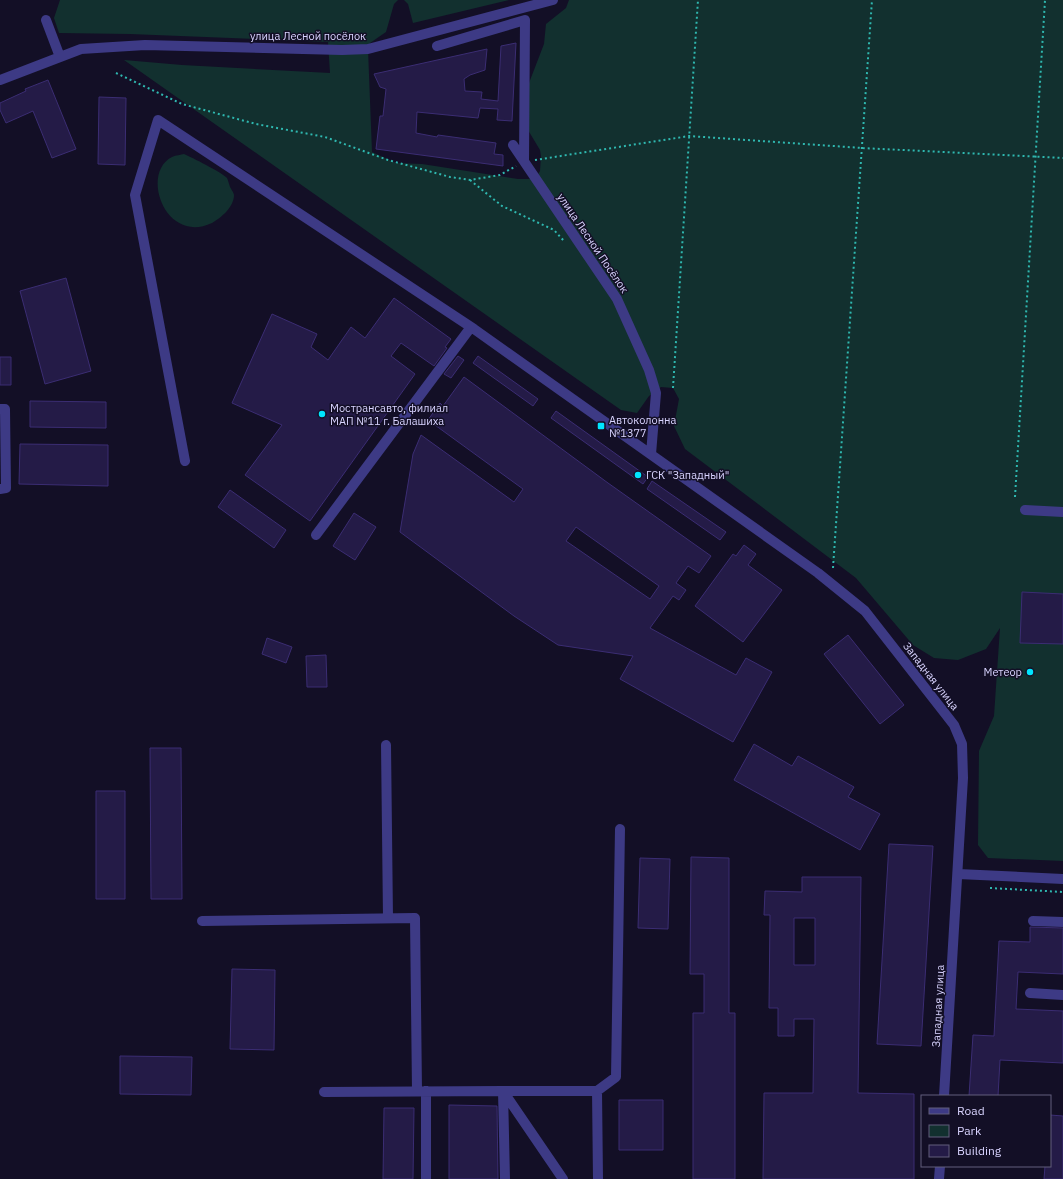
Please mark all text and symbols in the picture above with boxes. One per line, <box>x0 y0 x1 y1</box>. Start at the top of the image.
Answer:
street label: улица Лесной посёлок <box>250 29 366 43</box>
street label: улица Лесной Посёлок <box>554 190 632 296</box>
place label: Мострансавто, филиал МАП №11 г. Балашиха <box>330 401 448 428</box>
marker: Мострансавто, филиал МАП №11 г. Балашиха <box>317 409 327 419</box>
place label: Автоколонна №1377 <box>609 413 677 440</box>
marker: Автоколонна №1377 <box>596 421 606 431</box>
place label: ГСК "Западный" <box>646 468 729 482</box>
marker: ГСК "Западный" <box>633 470 643 480</box>
street label: Западная улица <box>900 639 962 713</box>
place label: Метеор <box>984 665 1022 679</box>
marker: Метеор <box>1025 667 1035 677</box>
street label: Западная улица <box>929 964 947 1048</box>
legend <box>921 1095 1051 1167</box>
text: Road <box>957 1103 985 1118</box>
text: Park <box>957 1123 982 1138</box>
text: Building <box>957 1143 1002 1158</box>

